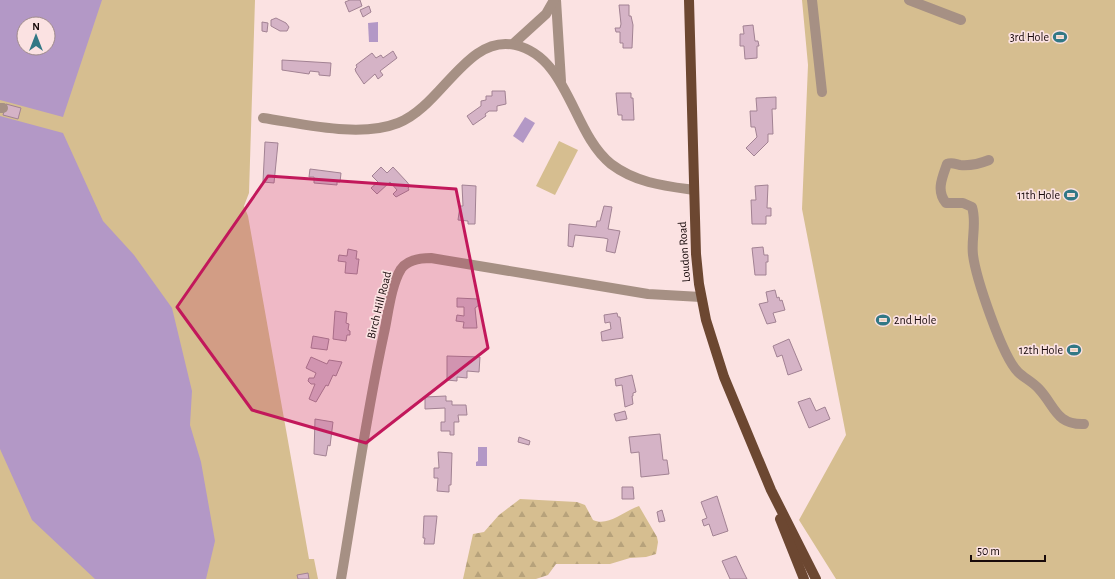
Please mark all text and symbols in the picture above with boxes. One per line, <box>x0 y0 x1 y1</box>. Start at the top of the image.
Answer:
north arrow <box>16 16 56 56</box>
text: N <box>32 21 40 32</box>
sports icon: 3rd Hole <box>1052 29 1068 45</box>
place label: 3rd Hole <box>1010 31 1049 43</box>
sports icon: 11th Hole <box>1063 187 1079 203</box>
place label: 11th Hole <box>1017 189 1060 201</box>
street label: Loudon Road <box>676 221 692 283</box>
street label: Birch Hill Road <box>365 270 393 340</box>
sports icon: 2nd Hole <box>875 312 891 328</box>
place label: 2nd Hole <box>894 314 936 326</box>
sports icon: 12th Hole <box>1066 342 1082 358</box>
place label: 12th Hole <box>1019 344 1063 356</box>
scale bar <box>971 537 1045 563</box>
text: 50 m <box>977 545 1000 557</box>

